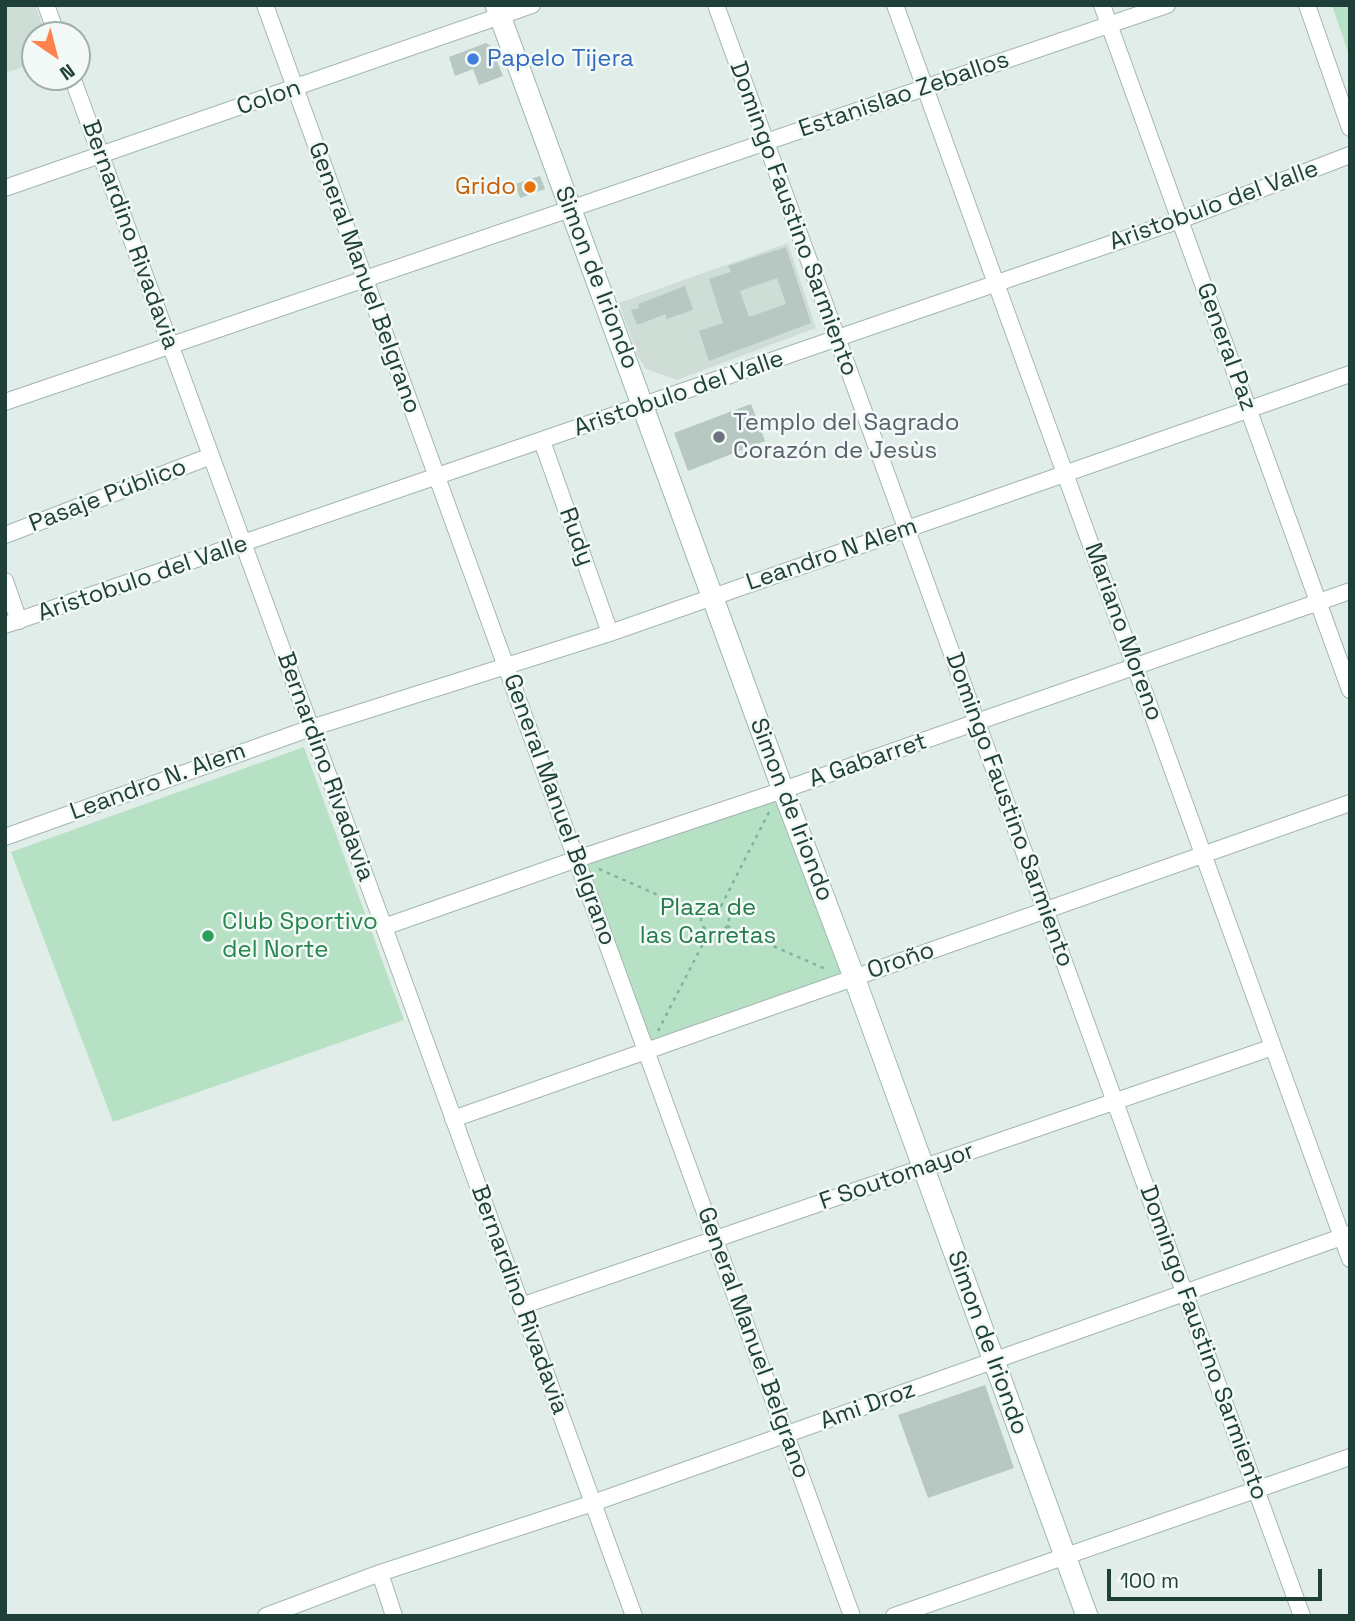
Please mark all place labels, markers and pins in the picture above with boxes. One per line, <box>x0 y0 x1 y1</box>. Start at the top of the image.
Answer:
place label: Papelo Tijera <box>487 45 634 73</box>
marker: Papelo Tijera <box>465 51 481 67</box>
place label: Grido <box>455 173 516 201</box>
marker: Grido <box>522 179 538 195</box>
place label: Templo del Sagrado Corazón de Jesùs <box>733 409 960 465</box>
marker: Templo del Sagrado Corazón de Jesùs <box>711 429 727 445</box>
place label: Club Sportivo del Norte <box>222 908 378 964</box>
marker: Club Sportivo del Norte <box>200 928 216 944</box>

